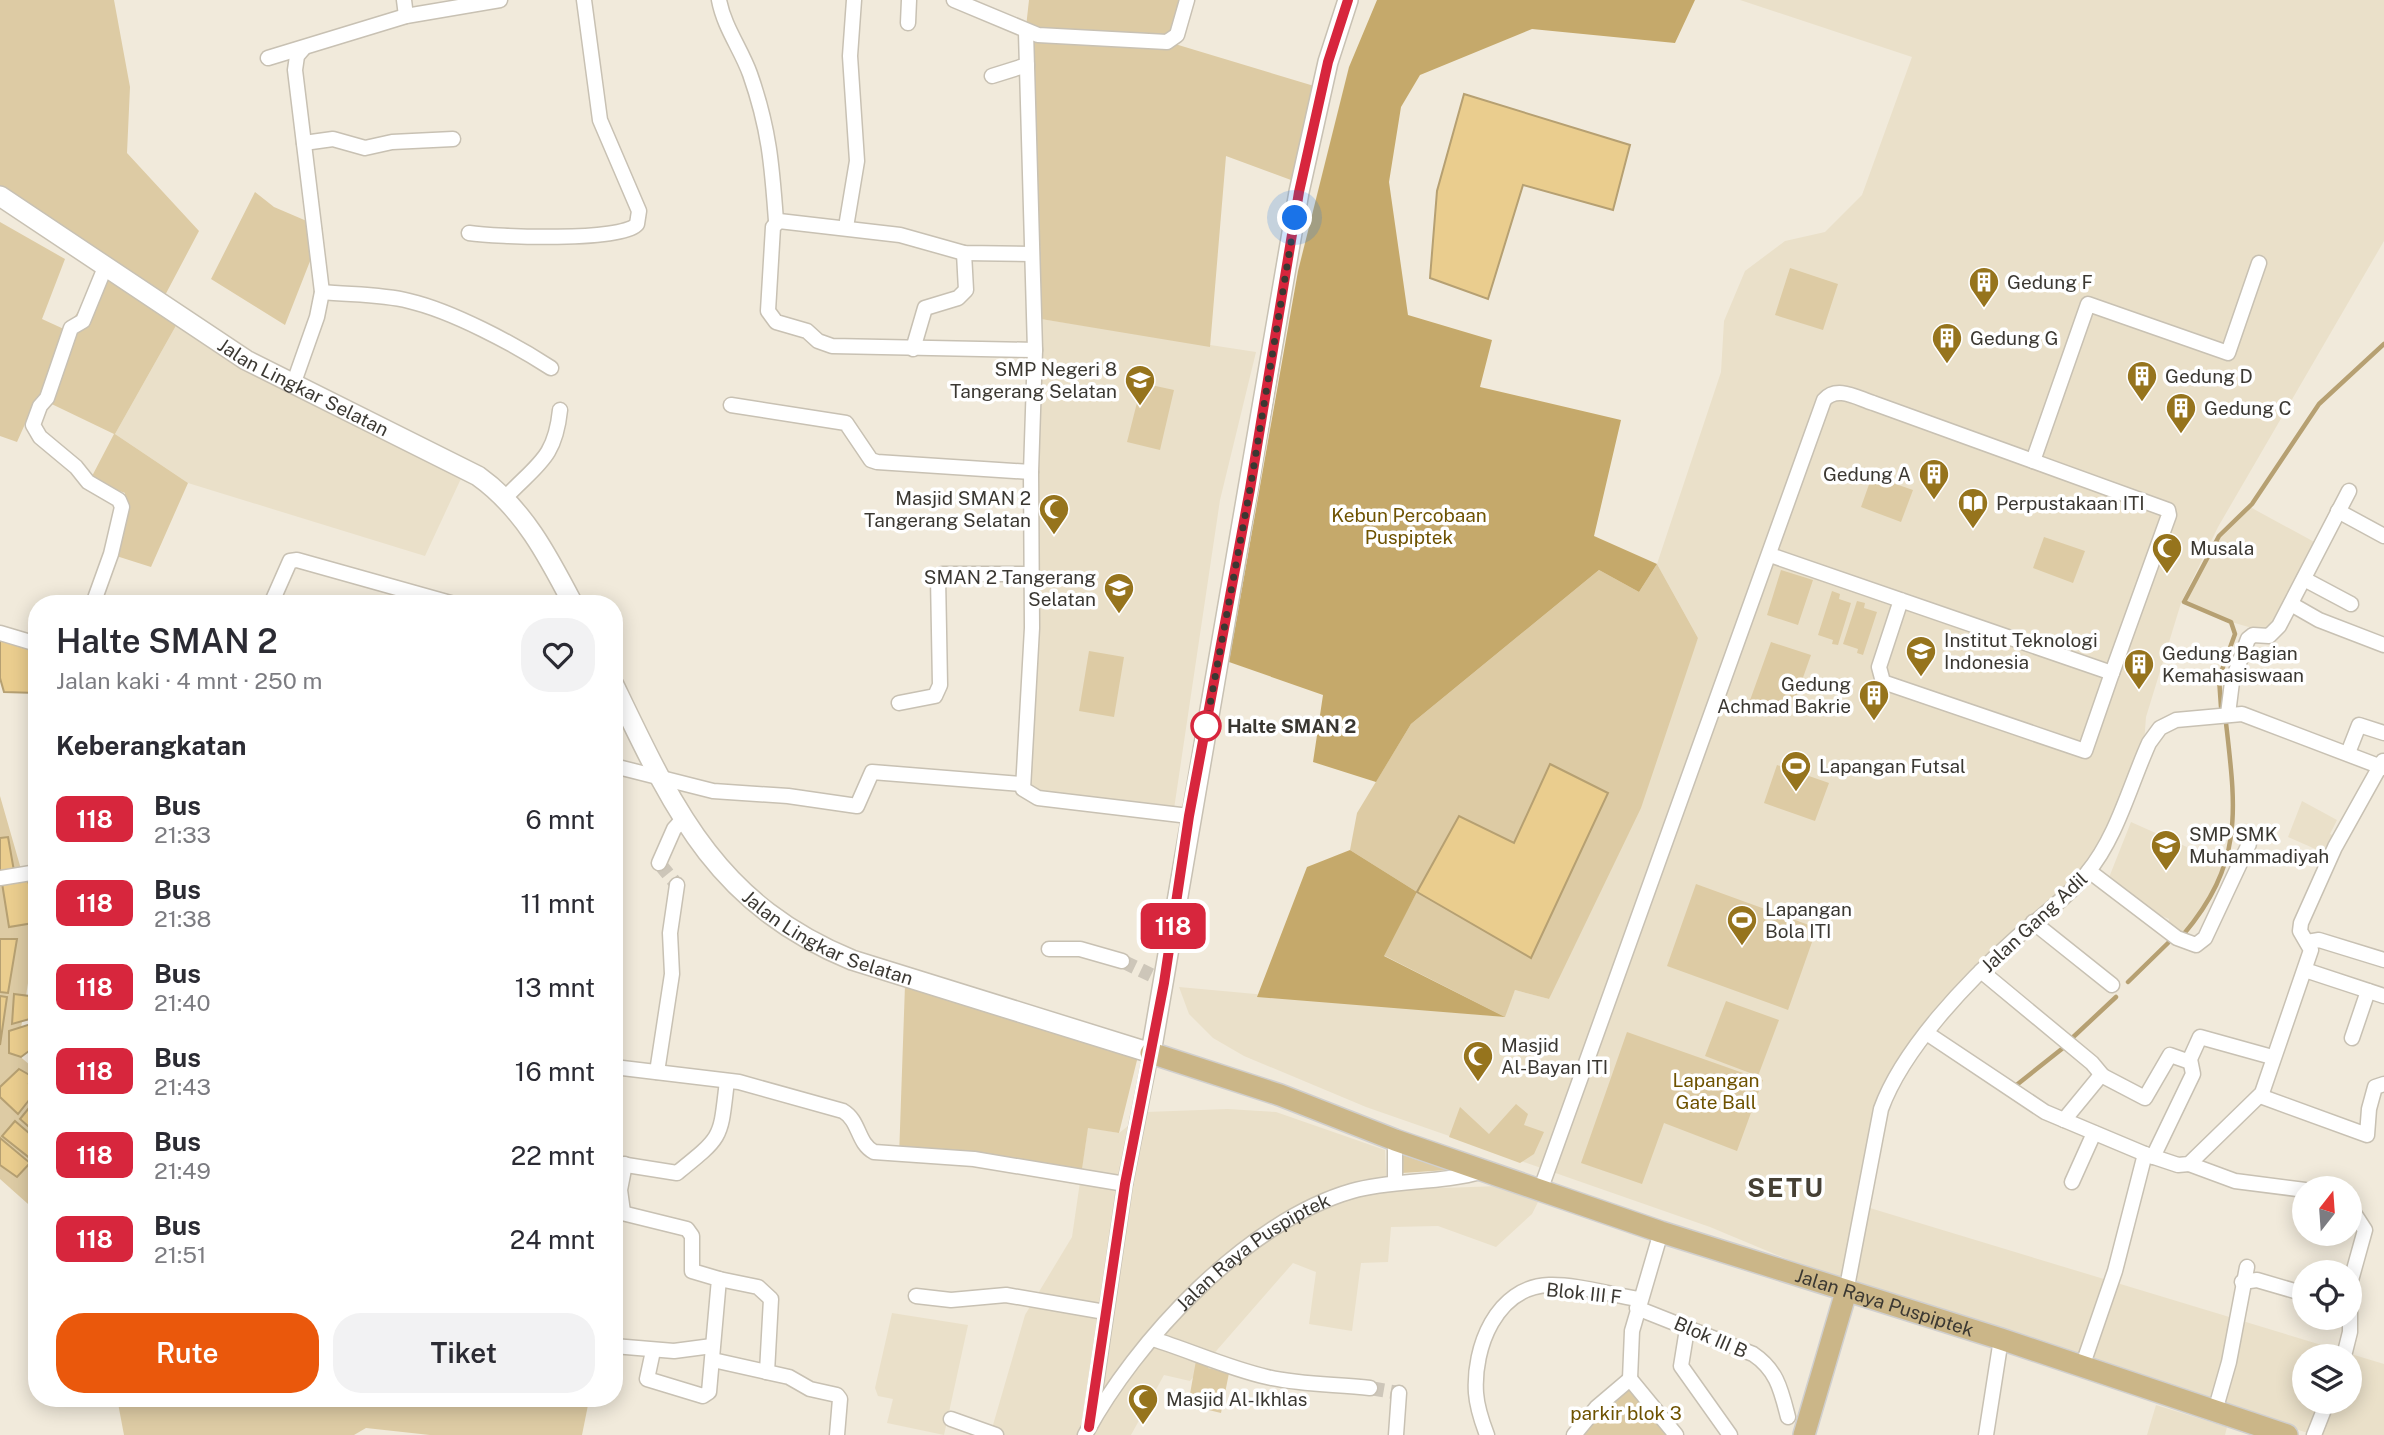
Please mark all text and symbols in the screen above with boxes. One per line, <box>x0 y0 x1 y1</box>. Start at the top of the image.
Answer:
your location <box>1277 200 1312 235</box>
building icon: Gedung F <box>1967 265 2001 309</box>
place label: Gedung F <box>2007 271 2093 293</box>
building icon: Gedung G <box>1930 321 1964 365</box>
place label: Gedung G <box>1970 327 2059 349</box>
street label: Jalan Lingkar Selatan <box>214 333 392 441</box>
place label: SMP Negeri 8 Tangerang Selatan <box>950 358 1117 402</box>
building icon: Gedung D <box>2125 359 2159 403</box>
school or university icon: SMP Negeri 8 Tangerang Selatan <box>1123 363 1157 407</box>
place label: Gedung D <box>2165 365 2253 387</box>
building icon: Gedung C <box>2164 391 2198 435</box>
place label: Gedung C <box>2204 397 2292 419</box>
building icon: Gedung A <box>1917 457 1951 501</box>
place label: Gedung A <box>1823 463 1911 485</box>
library icon: Perpustakaan ITI <box>1956 486 1990 530</box>
place label: Masjid SMAN 2 Tangerang Selatan <box>864 487 1031 531</box>
mosque icon: Masjid SMAN 2 Tangerang Selatan <box>1037 492 1071 536</box>
place label: Perpustakaan ITI <box>1996 492 2145 514</box>
park label: Kebun Percobaan Puspiptek <box>1331 504 1487 548</box>
mosque icon: Musala <box>2150 531 2184 575</box>
place label: Musala <box>2190 537 2254 559</box>
place label: SMAN 2 Tangerang Selatan <box>924 566 1096 610</box>
school or university icon: SMAN 2 Tangerang Selatan <box>1102 571 1136 615</box>
button: heart <box>521 618 595 692</box>
text: Halte SMAN 2 <box>56 622 278 660</box>
place label: Institut Teknologi Indonesia <box>1944 629 2098 673</box>
school or university icon: Institut Teknologi Indonesia <box>1904 634 1938 678</box>
place label: Gedung Bagian Kemahasiswaan <box>2162 642 2304 686</box>
building icon: Gedung Bagian Kemahasiswaan <box>2122 647 2156 691</box>
text: Jalan kaki · 4 mnt · 250 m <box>56 667 322 694</box>
place label: Gedung Achmad Bakrie <box>1717 673 1851 717</box>
building icon: Gedung Achmad Bakrie <box>1857 678 1891 722</box>
marker: Halte SMAN 2 <box>1191 711 1221 741</box>
place label: Halte SMAN 2 <box>1227 715 1356 737</box>
text: Keberangkatan <box>56 730 246 761</box>
sports icon: Lapangan Futsal <box>1779 749 1813 793</box>
place label: Lapangan Futsal <box>1819 755 1966 777</box>
text: Bus <box>154 790 201 821</box>
text: 6 mnt <box>525 804 595 835</box>
text: 118 <box>76 805 113 833</box>
text: 21:33 <box>154 821 211 848</box>
place label: SMP SMK Muhammadiyah <box>2189 823 2329 867</box>
school or university icon: SMP SMK Muhammadiyah <box>2149 828 2183 872</box>
street label: Jalan Gang Adil <box>1976 867 2092 977</box>
text: Bus <box>154 874 201 905</box>
street label: Jalan Lingkar Selatan <box>738 886 916 989</box>
text: 11 mnt <box>520 888 595 919</box>
text: 118 <box>76 889 113 917</box>
place label: Lapangan Bola ITI <box>1765 898 1852 942</box>
line badge: 118 <box>1133 903 1213 949</box>
sports icon: Lapangan Bola ITI <box>1725 903 1759 947</box>
text: 21:38 <box>154 905 212 932</box>
text: 118 <box>1155 912 1191 940</box>
text: Bus <box>154 958 201 989</box>
text: 13 mnt <box>515 972 595 1003</box>
text: 118 <box>76 973 113 1001</box>
text: 21:40 <box>154 989 211 1016</box>
place label: Masjid Al-Bayan ITI <box>1501 1034 1608 1078</box>
mosque icon: Masjid Al-Bayan ITI <box>1461 1039 1495 1083</box>
text: Bus <box>154 1042 201 1073</box>
text: 16 mnt <box>515 1056 595 1087</box>
text: 118 <box>76 1057 113 1085</box>
park label: Lapangan Gate Ball <box>1673 1069 1759 1113</box>
text: 21:43 <box>154 1073 211 1100</box>
text: Bus <box>154 1126 201 1157</box>
text: 22 mnt <box>511 1140 595 1171</box>
text: 118 <box>76 1141 113 1169</box>
text: 21:49 <box>154 1157 211 1184</box>
district label: SETU <box>1747 1172 1825 1203</box>
north arrow <box>2292 1176 2362 1246</box>
map controls <box>2292 1176 2362 1414</box>
street label: Jalan Raya Puspiptek <box>1171 1189 1333 1315</box>
text: Bus <box>154 1210 201 1241</box>
text: 24 mnt <box>510 1224 595 1255</box>
text: 118 <box>76 1225 113 1253</box>
text: 21:51 <box>154 1241 206 1268</box>
button: locate <box>2292 1260 2362 1330</box>
street label: Jalan Raya Puspiptek <box>1793 1264 1977 1341</box>
street label: Blok III F <box>1545 1278 1623 1308</box>
street label: Blok III B <box>1671 1312 1751 1362</box>
button: Rute <box>56 1313 319 1393</box>
button: Tiket <box>333 1313 595 1393</box>
button: layers <box>2292 1344 2362 1414</box>
mosque icon: Masjid Al-Ikhlas <box>1126 1382 1160 1426</box>
place label: Masjid Al-Ikhlas <box>1166 1388 1307 1410</box>
park label: parkir blok 3 <box>1570 1402 1682 1424</box>

